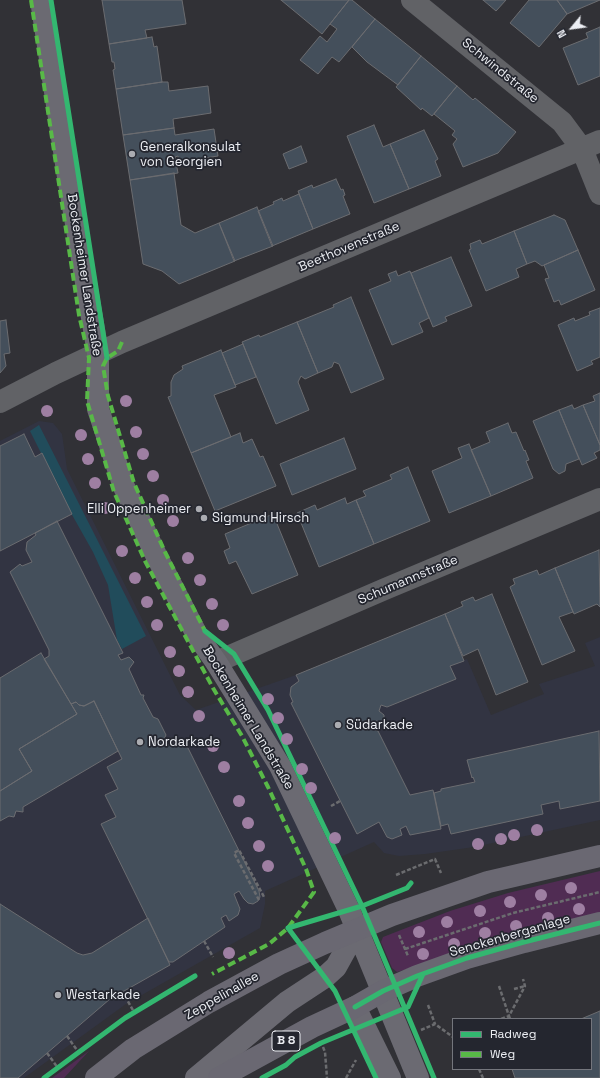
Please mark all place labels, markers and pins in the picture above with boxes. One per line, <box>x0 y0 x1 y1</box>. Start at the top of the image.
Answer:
place label: Generalkonsulat von Georgien <box>140 139 241 170</box>
marker: Generalkonsulat von Georgien <box>127 149 137 159</box>
place label: Elli Oppenheimer <box>87 501 191 517</box>
marker: Elli Oppenheimer <box>194 504 204 514</box>
place label: Sigmund Hirsch <box>212 510 309 526</box>
marker: Sigmund Hirsch <box>199 513 209 523</box>
place label: Südarkade <box>346 717 413 733</box>
marker: Südarkade <box>333 720 343 730</box>
place label: Nordarkade <box>148 734 220 750</box>
marker: Nordarkade <box>135 737 145 747</box>
place label: Westarkade <box>66 987 140 1003</box>
marker: Westarkade <box>53 990 63 1000</box>

